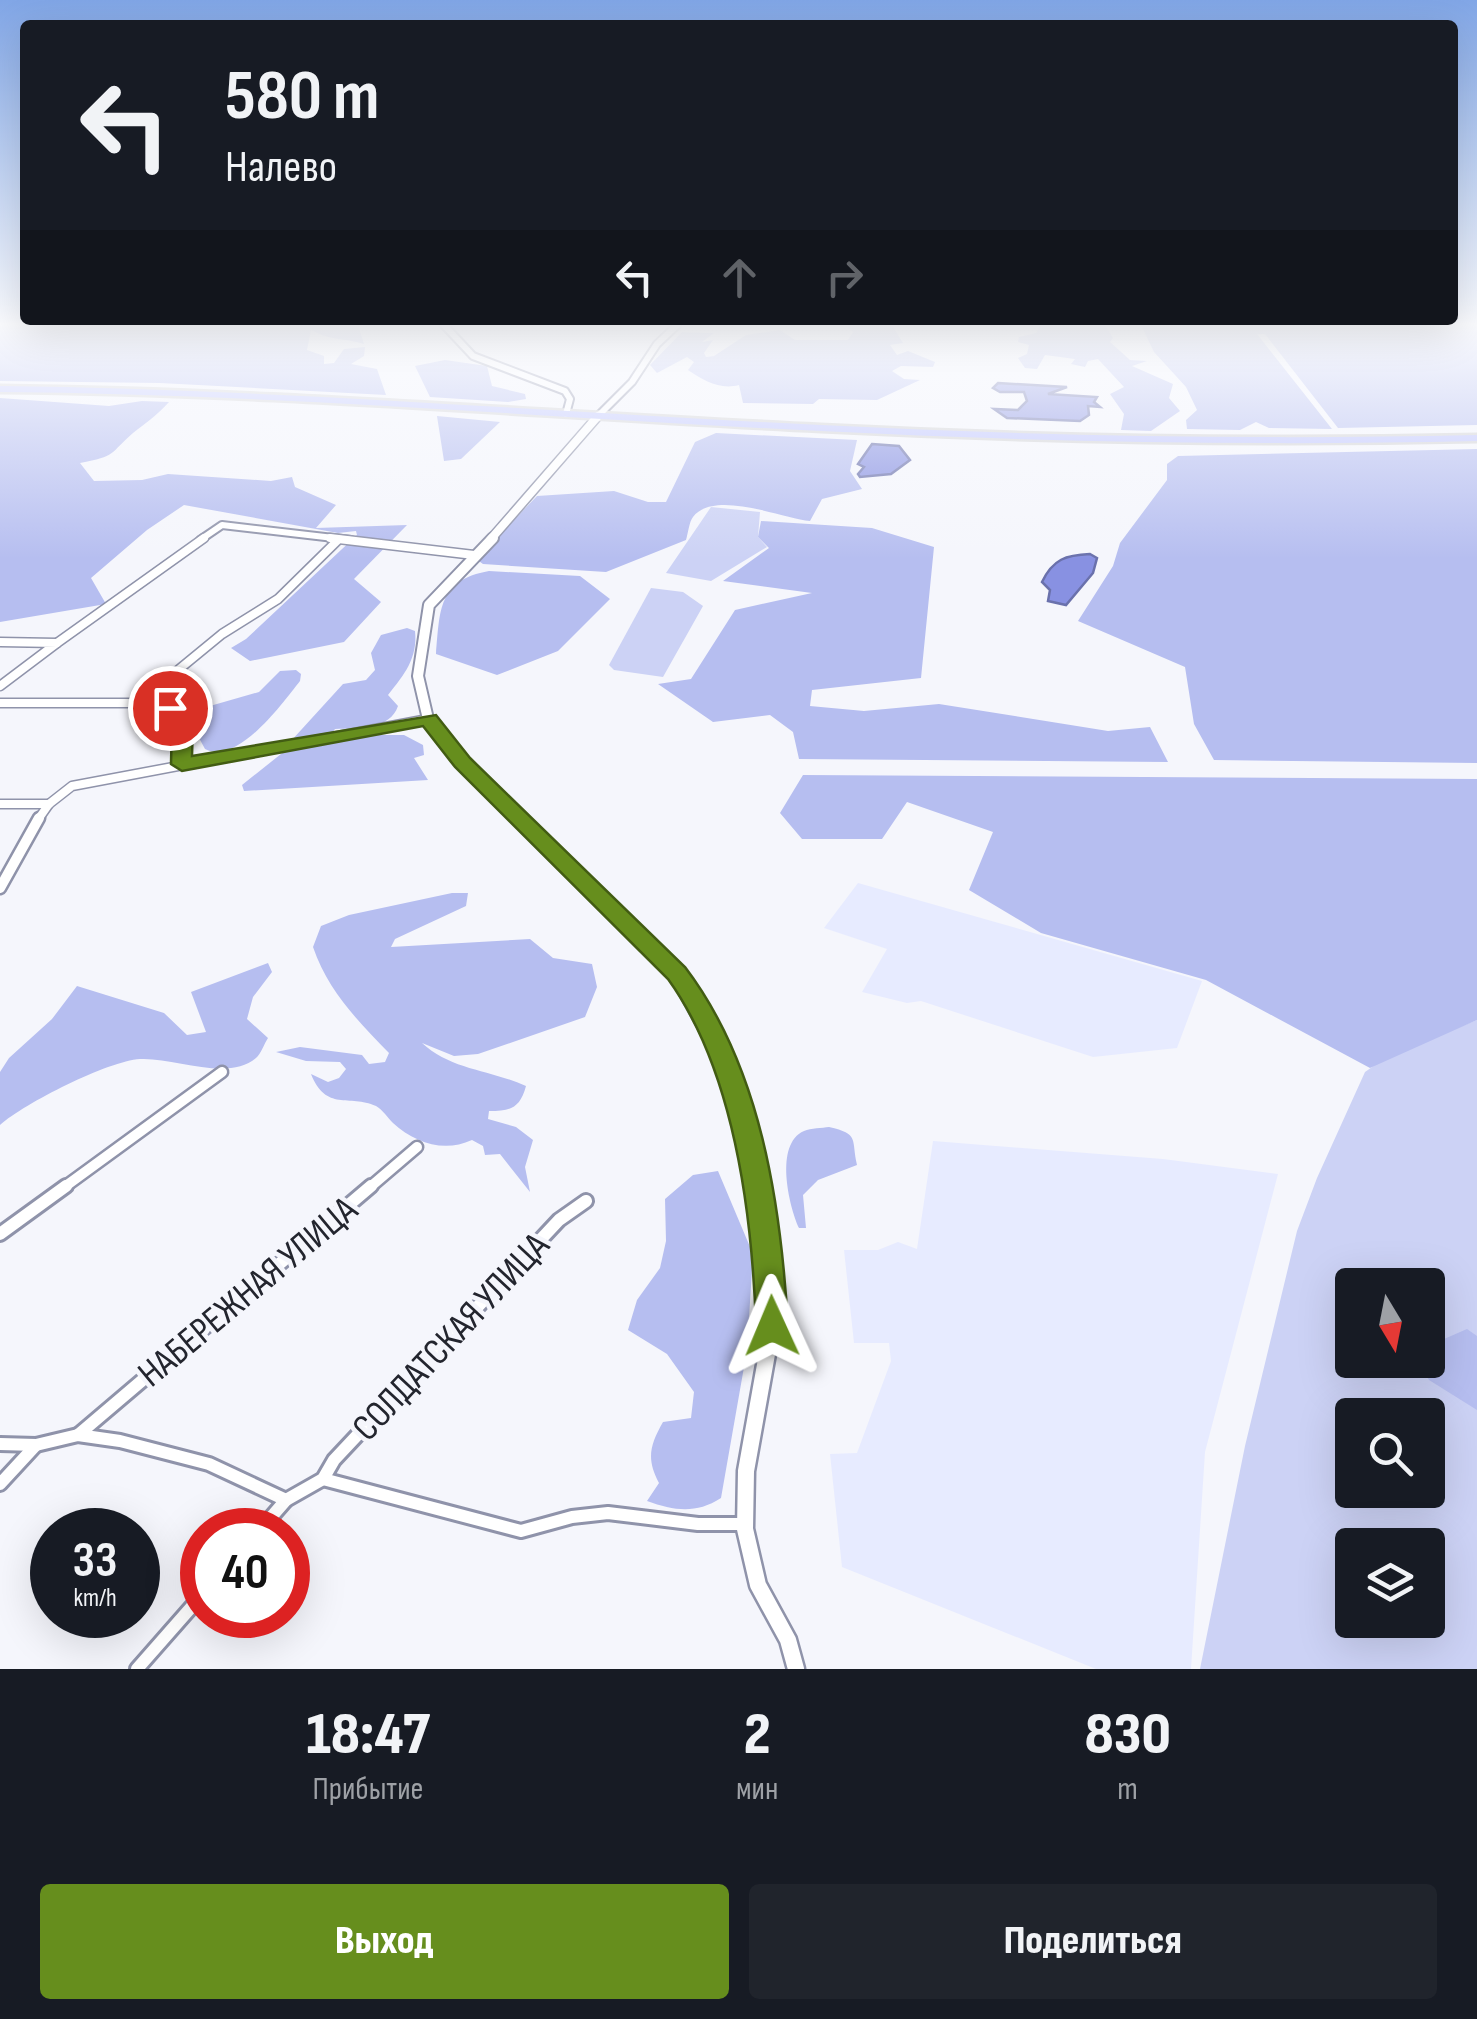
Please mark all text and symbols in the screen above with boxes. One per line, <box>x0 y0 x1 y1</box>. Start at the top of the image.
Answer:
text: 580 m <box>225 55 379 139</box>
icon: left <box>60 60 190 190</box>
text: Налево <box>225 140 337 195</box>
icon: left <box>607 250 662 305</box>
icon: ahead <box>712 250 767 305</box>
icon: right <box>817 250 872 305</box>
pin <box>128 666 213 751</box>
icon: arrive <box>143 681 198 736</box>
street label: НАБЕРЕЖНАЯ УЛИЦА <box>129 1187 367 1397</box>
street label: СОЛДАТСКАЯ УЛИЦА <box>343 1223 559 1450</box>
north arrow <box>1335 1268 1445 1378</box>
map controls <box>1335 1268 1445 1638</box>
position arrow <box>720 1274 824 1378</box>
button: search <box>1335 1398 1445 1508</box>
speed limit sign: 40 <box>180 1508 310 1638</box>
button: layers <box>1335 1528 1445 1638</box>
text: 33 <box>73 1531 117 1591</box>
text: km/h <box>73 1583 117 1614</box>
text: 18:47 <box>306 1699 430 1771</box>
text: 2 <box>744 1699 771 1771</box>
text: 830 <box>1084 1699 1171 1771</box>
text: Прибытие <box>313 1770 423 1809</box>
text: мин <box>736 1770 778 1809</box>
text: m <box>1117 1770 1138 1809</box>
button: Выход <box>40 1884 729 1999</box>
button: Поделиться <box>749 1884 1437 1999</box>

